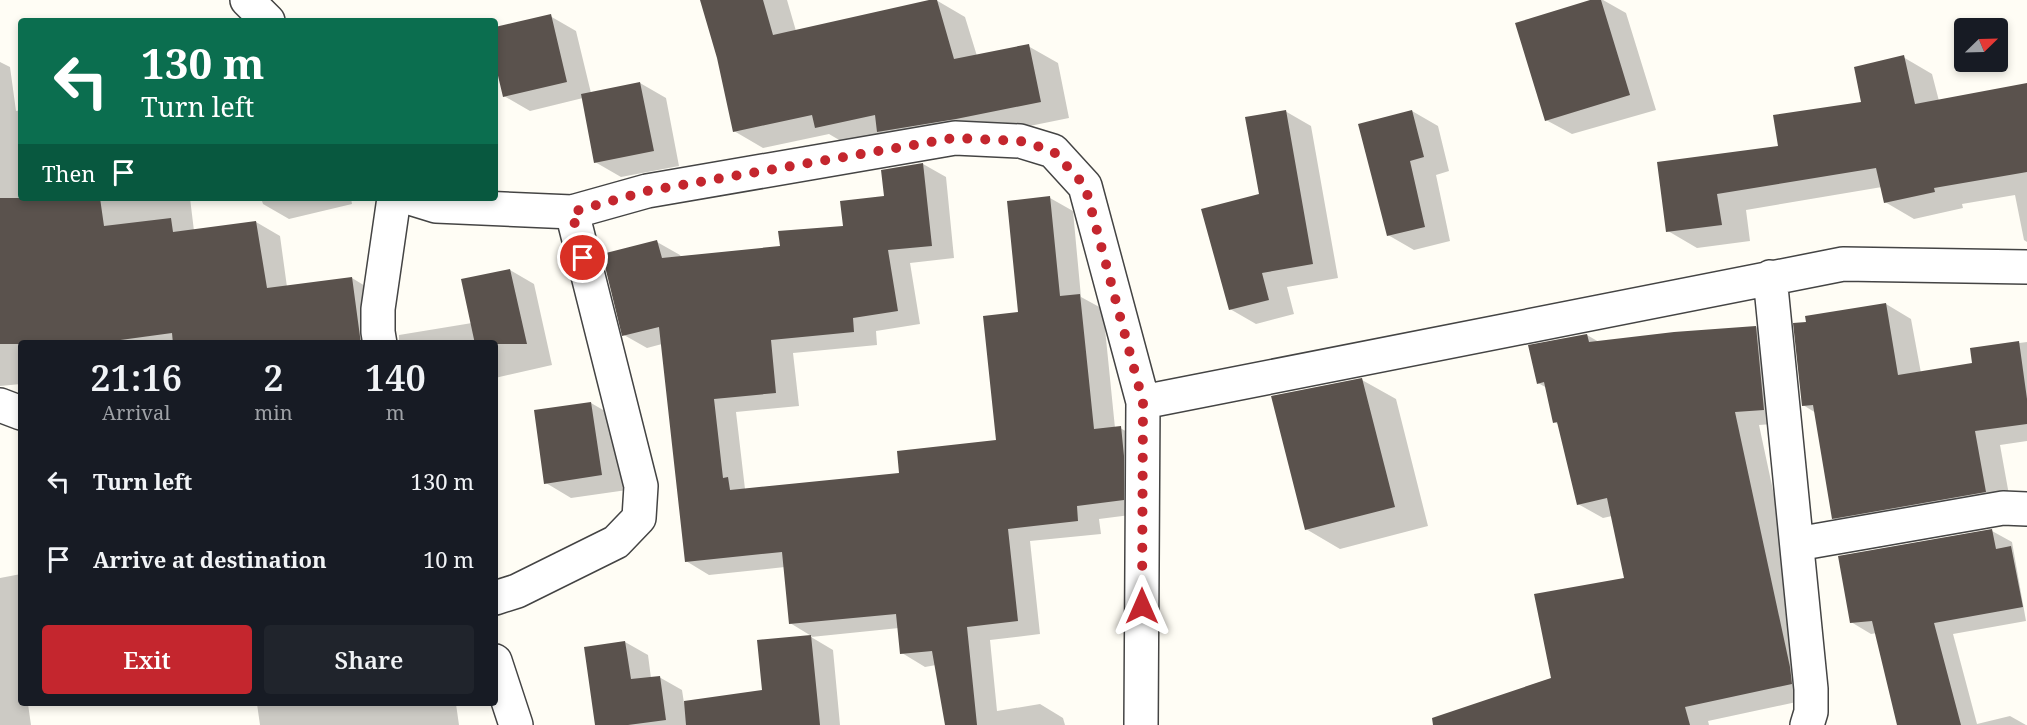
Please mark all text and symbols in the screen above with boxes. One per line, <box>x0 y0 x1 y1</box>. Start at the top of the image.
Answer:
north arrow <box>1954 18 2008 72</box>
map controls <box>1954 18 2008 72</box>
text: 130 m <box>141 34 265 91</box>
icon: left <box>42 42 120 120</box>
text: Turn left <box>141 88 254 125</box>
icon: arrive <box>107 156 140 189</box>
text: Then <box>42 158 95 188</box>
pin <box>557 232 608 283</box>
icon: arrive <box>566 241 599 274</box>
text: 21:16 <box>90 353 182 402</box>
text: 2 <box>263 353 284 402</box>
text: 140 <box>365 353 426 402</box>
text: Arrival <box>102 399 170 426</box>
text: min <box>254 399 293 426</box>
text: m <box>386 399 405 426</box>
icon: left <box>42 465 75 498</box>
text: Turn left <box>93 466 192 496</box>
text: 130 m <box>411 466 474 496</box>
icon: arrive <box>42 543 75 576</box>
text: Arrive at destination <box>93 544 327 574</box>
text: 10 m <box>423 544 474 574</box>
position arrow <box>1110 574 1174 638</box>
button: Exit <box>42 625 252 694</box>
button: Share <box>264 625 474 694</box>

